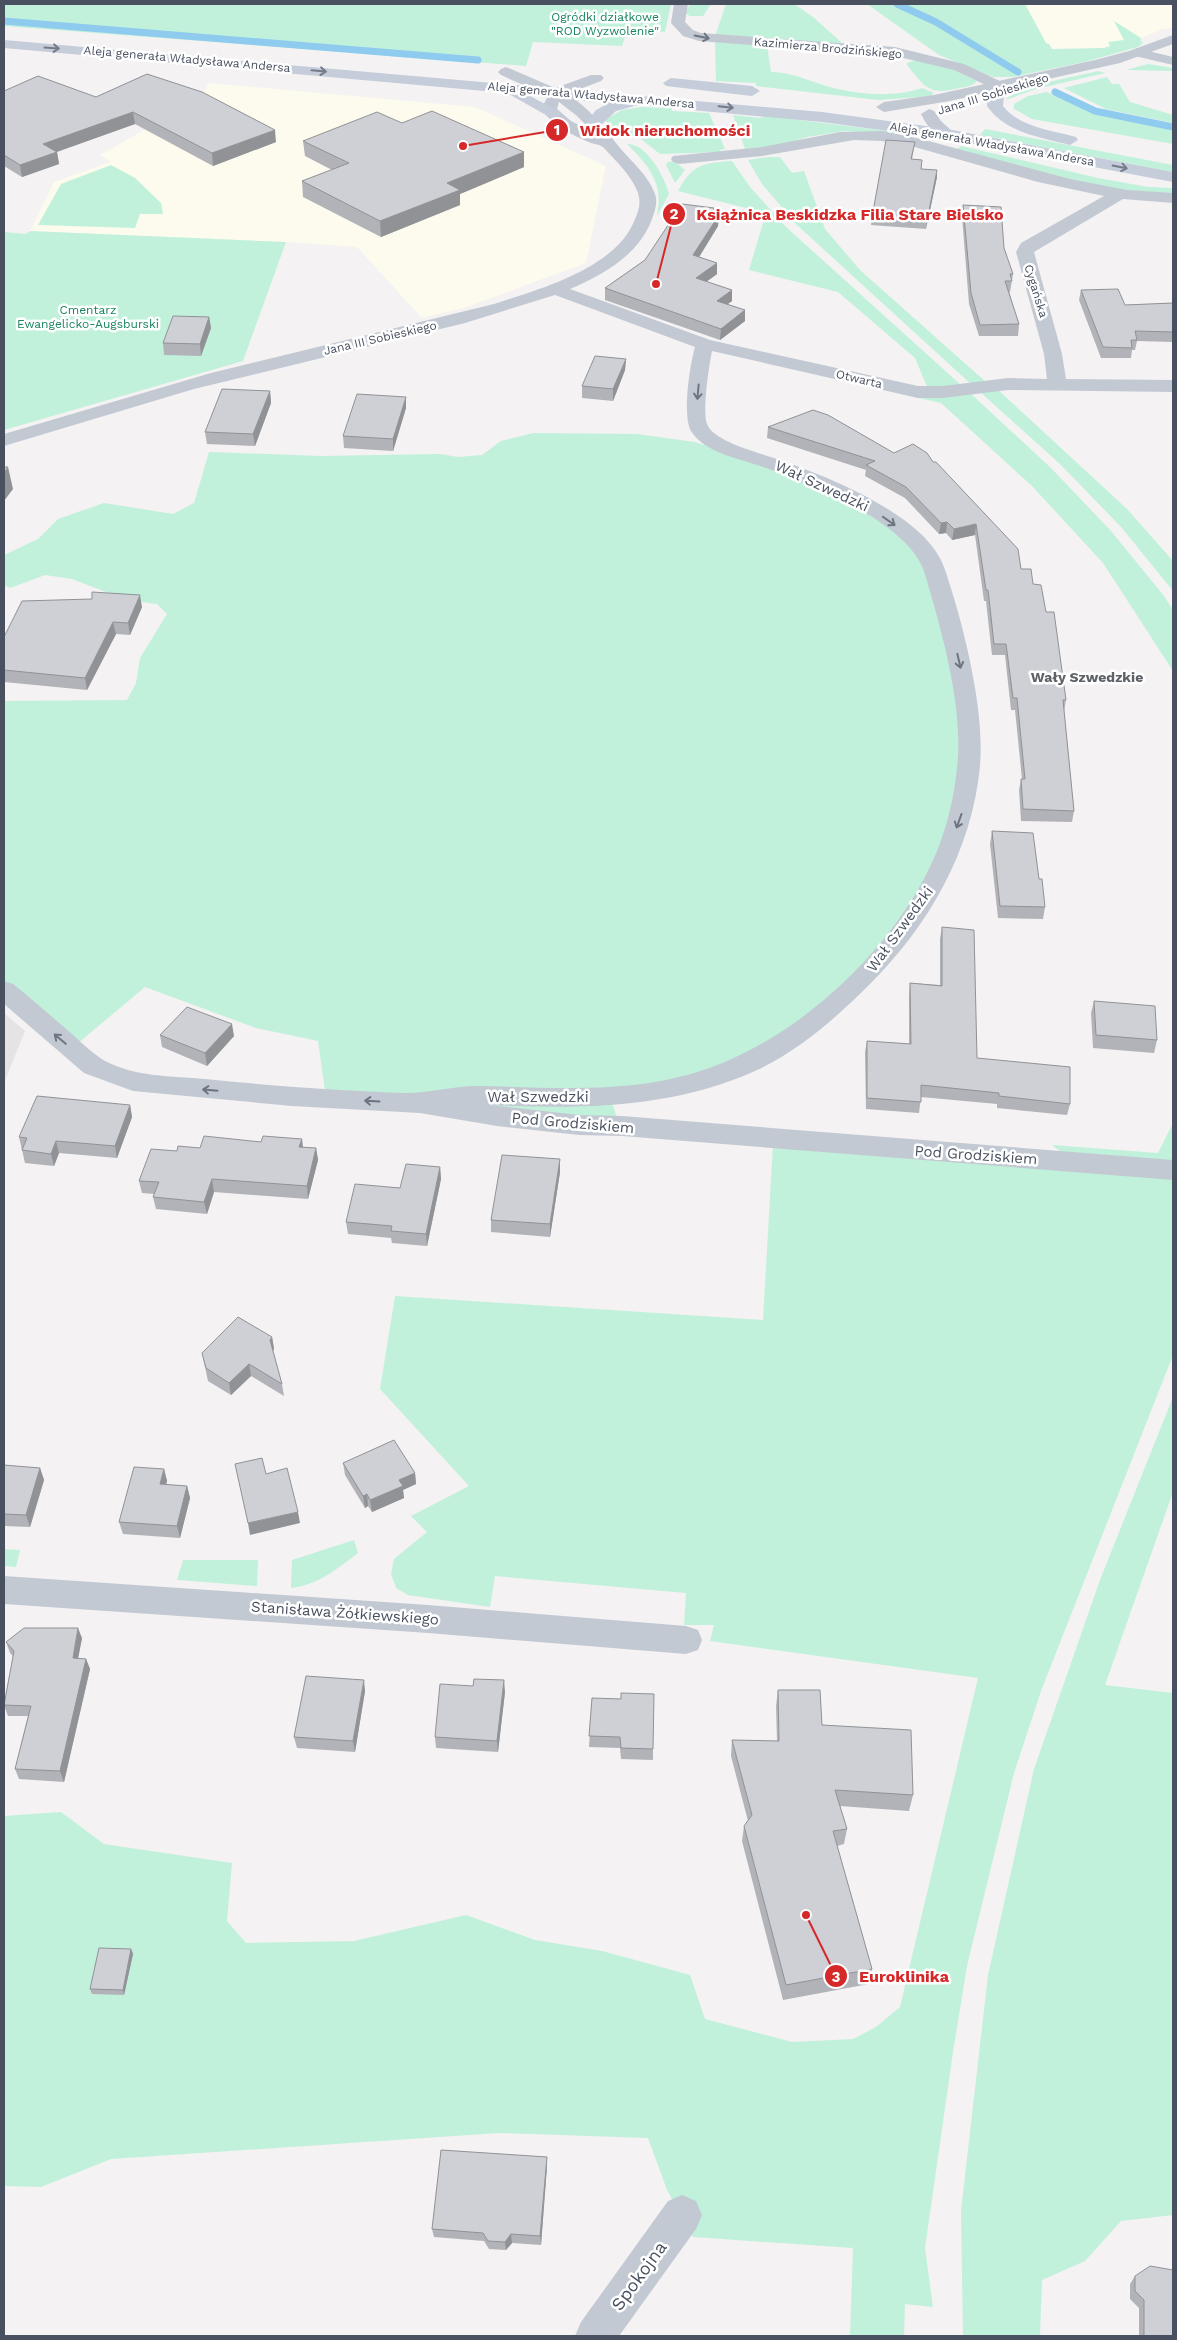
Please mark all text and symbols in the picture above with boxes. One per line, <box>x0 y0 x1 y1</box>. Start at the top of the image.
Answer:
park label: Ogródki działkowe "ROD Wyzwolenie" <box>551 10 659 38</box>
one-way arrow <box>693 32 709 42</box>
street label: Kazimierza Brodzińskiego <box>753 35 903 61</box>
one-way arrow <box>44 43 60 52</box>
street label: Aleja generała Władysława Andersa <box>83 43 291 75</box>
one-way arrow <box>311 66 327 76</box>
street label: Jana III Sobieskiego <box>936 70 1050 118</box>
street label: Aleja generała Władysława Andersa <box>487 79 695 111</box>
one-way arrow <box>718 102 734 112</box>
callout: Widok nieruchomości <box>544 115 760 146</box>
street label: Aleja generała Władysława Andersa <box>889 119 1096 169</box>
text: 1 <box>554 121 560 139</box>
text: Widok nieruchomości <box>580 121 750 140</box>
one-way arrow <box>1111 162 1127 172</box>
callout: Książnica Beskidzka Filia Stare Bielsko <box>661 198 1014 229</box>
text: 2 <box>670 205 679 223</box>
text: Książnica Beskidzka Filia Stare Bielsko <box>696 205 1004 224</box>
street label: Cygańska <box>1021 263 1051 319</box>
park label: Cmentarz Ewangelicko-Augsburski <box>17 303 159 331</box>
street label: Jana III Sobieskiego <box>322 318 438 358</box>
street label: Otwarta <box>834 367 884 391</box>
one-way arrow <box>694 384 703 400</box>
street label: Wał Szwedzki <box>772 456 872 516</box>
one-way arrow <box>882 516 896 526</box>
one-way arrow <box>955 652 964 668</box>
district label: Wały Szwedzkie <box>1031 669 1143 685</box>
one-way arrow <box>954 813 963 829</box>
street label: Wał Szwedzki <box>863 883 937 975</box>
one-way arrow <box>54 1034 67 1045</box>
one-way arrow <box>202 1085 218 1095</box>
street label: Wał Szwedzki <box>487 1088 589 1106</box>
one-way arrow <box>364 1096 380 1105</box>
street label: Pod Grodziskiem <box>511 1109 635 1137</box>
street label: Pod Grodziskiem <box>914 1142 1038 1168</box>
street label: Stanisława Żółkiewskiego <box>251 1597 439 1629</box>
callout: Euroklinika <box>824 1961 959 1992</box>
text: Euroklinika <box>859 1967 950 1986</box>
text: 3 <box>832 1968 841 1986</box>
street label: Spokojna <box>606 2237 671 2314</box>

